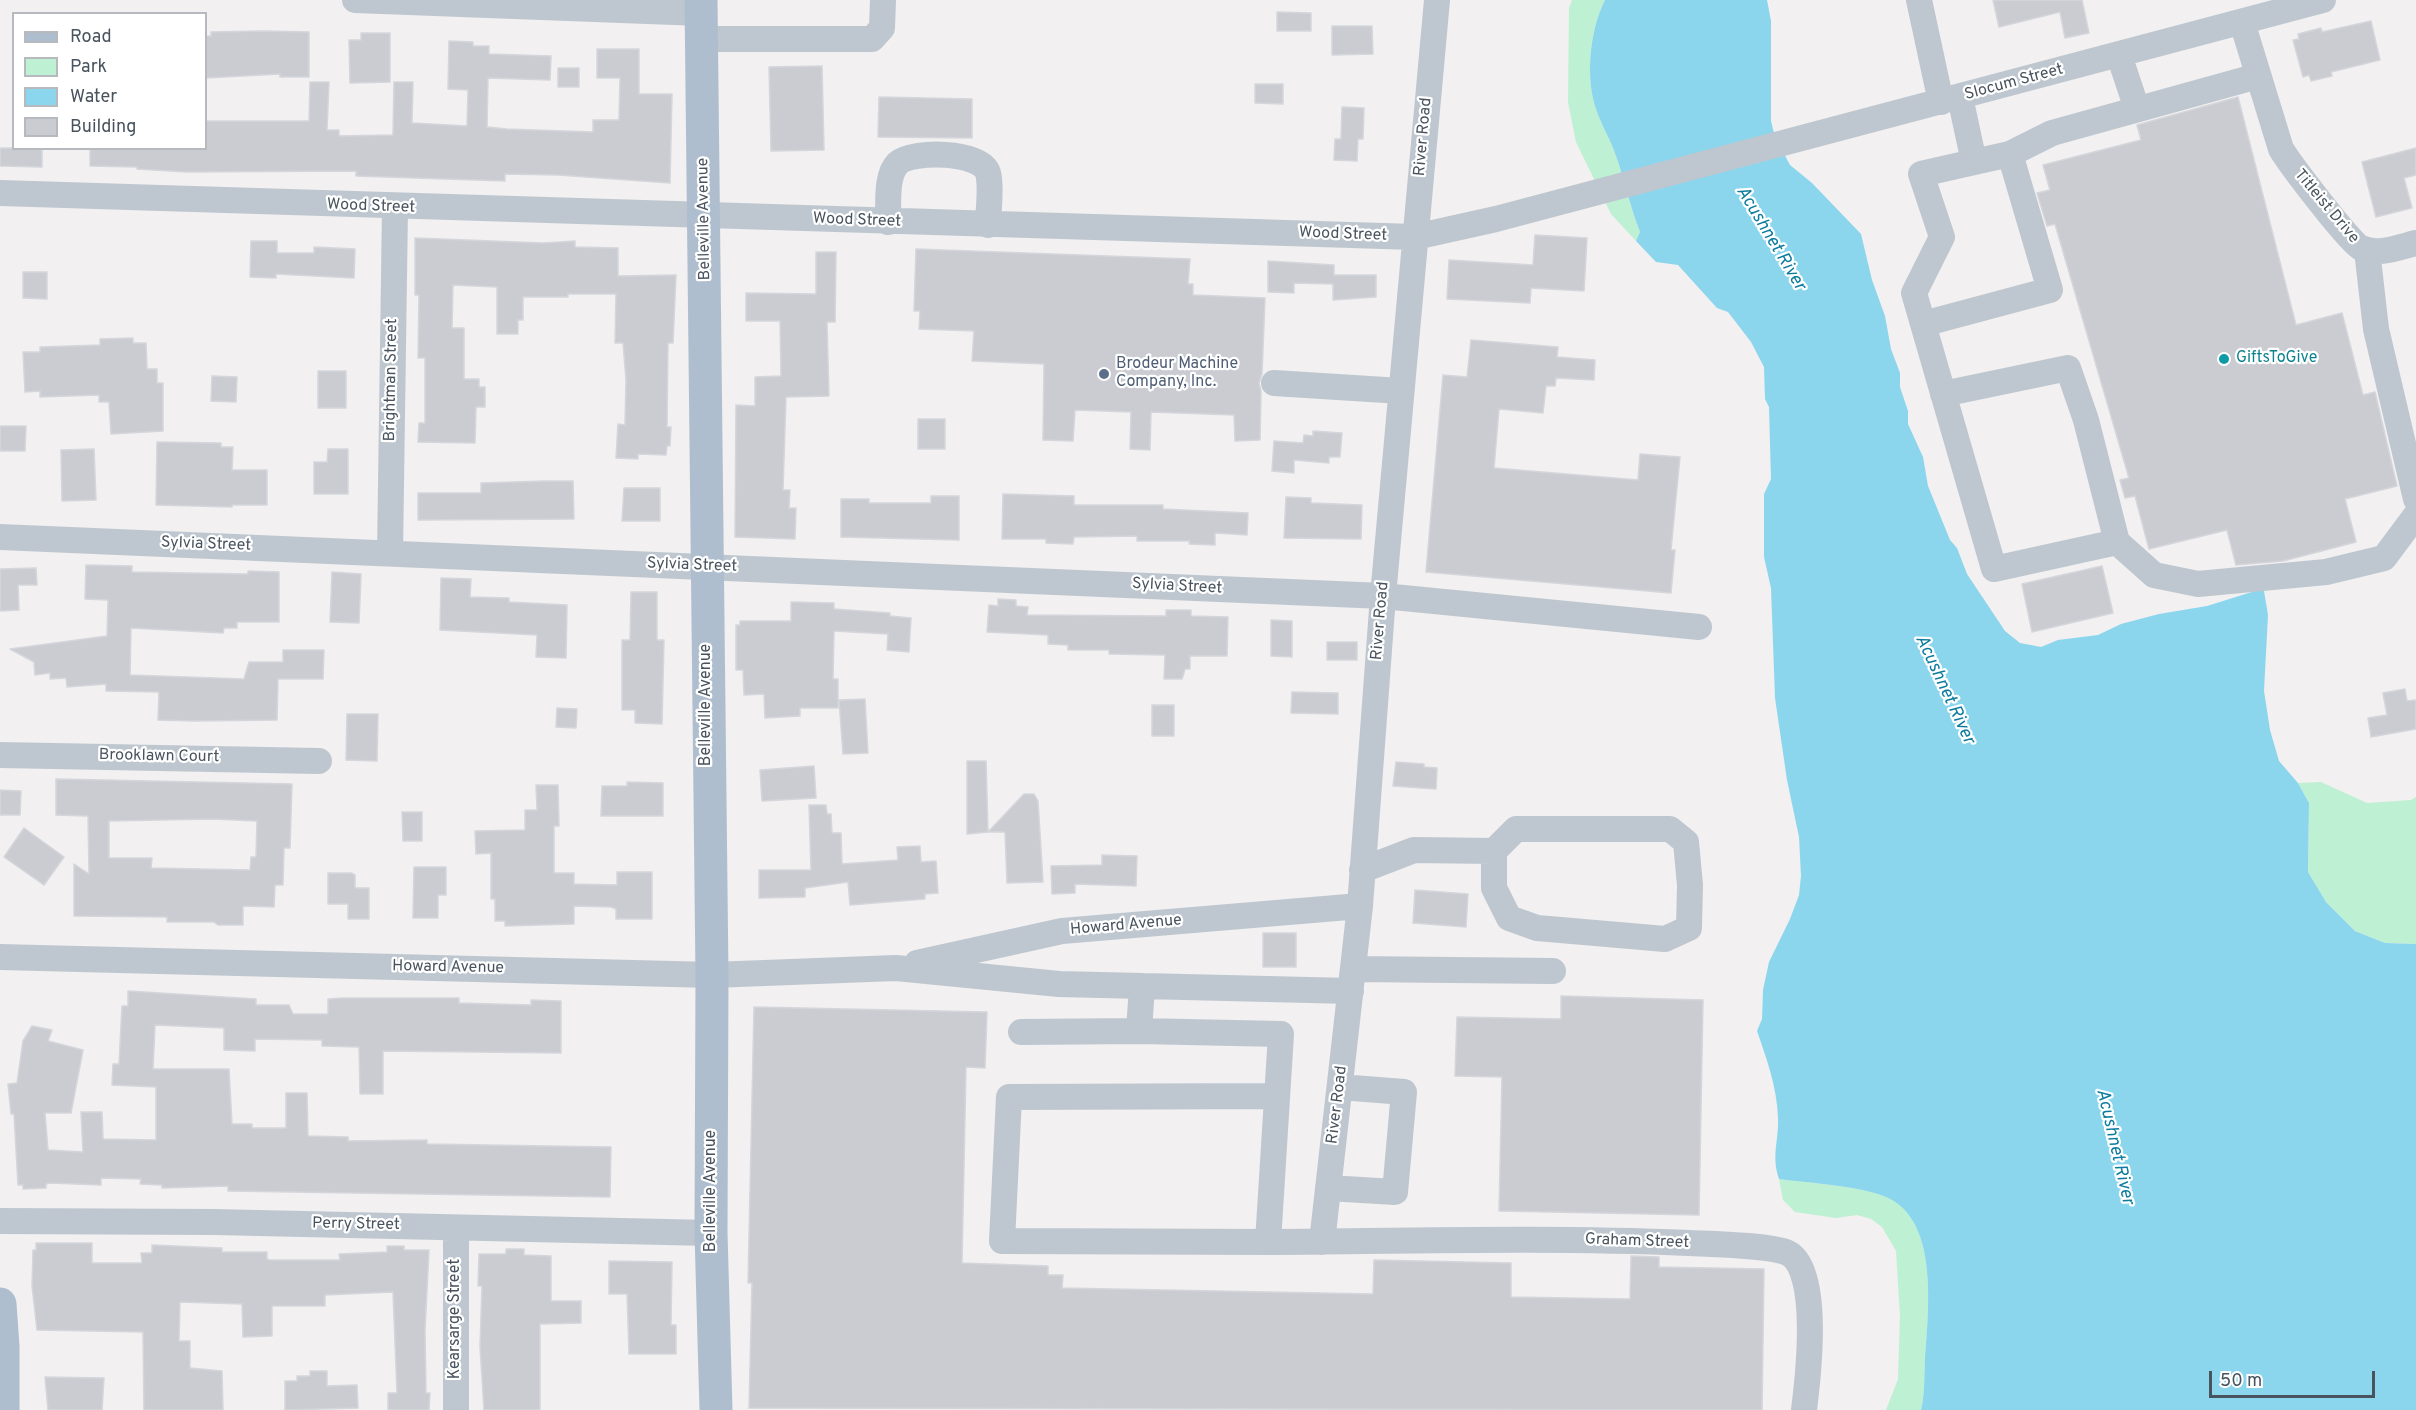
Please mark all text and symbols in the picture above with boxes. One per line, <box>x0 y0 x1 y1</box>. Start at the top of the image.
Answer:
legend <box>12 12 207 150</box>
text: Road <box>70 26 112 49</box>
text: Park <box>70 56 107 79</box>
street label: Slocum Street <box>1963 61 2065 105</box>
text: Water <box>70 86 117 109</box>
street label: River Road <box>1411 97 1437 177</box>
text: Building <box>70 116 136 139</box>
street label: Belleville Avenue <box>694 158 716 280</box>
street label: Titleist Drive <box>2289 166 2363 248</box>
water label: Acushnet River <box>1730 183 1810 295</box>
street label: Wood Street <box>327 196 415 218</box>
street label: Wood Street <box>813 210 901 232</box>
street label: Wood Street <box>1299 224 1387 246</box>
street label: Brightman Street <box>381 318 403 442</box>
place label: GiftsToGive <box>2236 349 2317 369</box>
marker: GiftsToGive <box>2217 352 2231 366</box>
place label: Brodeur Machine Company, Inc. <box>1116 355 1238 393</box>
marker: Brodeur Machine Company, Inc. <box>1097 367 1111 381</box>
street label: Sylvia Street <box>160 534 252 556</box>
street label: Sylvia Street <box>646 555 738 577</box>
street label: Sylvia Street <box>1131 575 1223 599</box>
street label: River Road <box>1368 581 1394 661</box>
water label: Acushnet River <box>1909 632 1979 748</box>
street label: Belleville Avenue <box>697 644 717 766</box>
street label: Brooklawn Court <box>99 746 219 768</box>
street label: Howard Avenue <box>1069 912 1183 940</box>
street label: Howard Avenue <box>392 957 504 979</box>
street label: River Road <box>1324 1065 1352 1145</box>
water label: Acushnet River <box>2090 1087 2138 1207</box>
street label: Belleville Avenue <box>702 1130 722 1252</box>
street label: Perry Street <box>312 1215 400 1235</box>
street label: Graham Street <box>1584 1231 1690 1253</box>
street label: Kearsarge Street <box>446 1259 466 1379</box>
scale bar <box>2212 1359 2378 1397</box>
text: 50 m <box>2220 1370 2262 1393</box>

